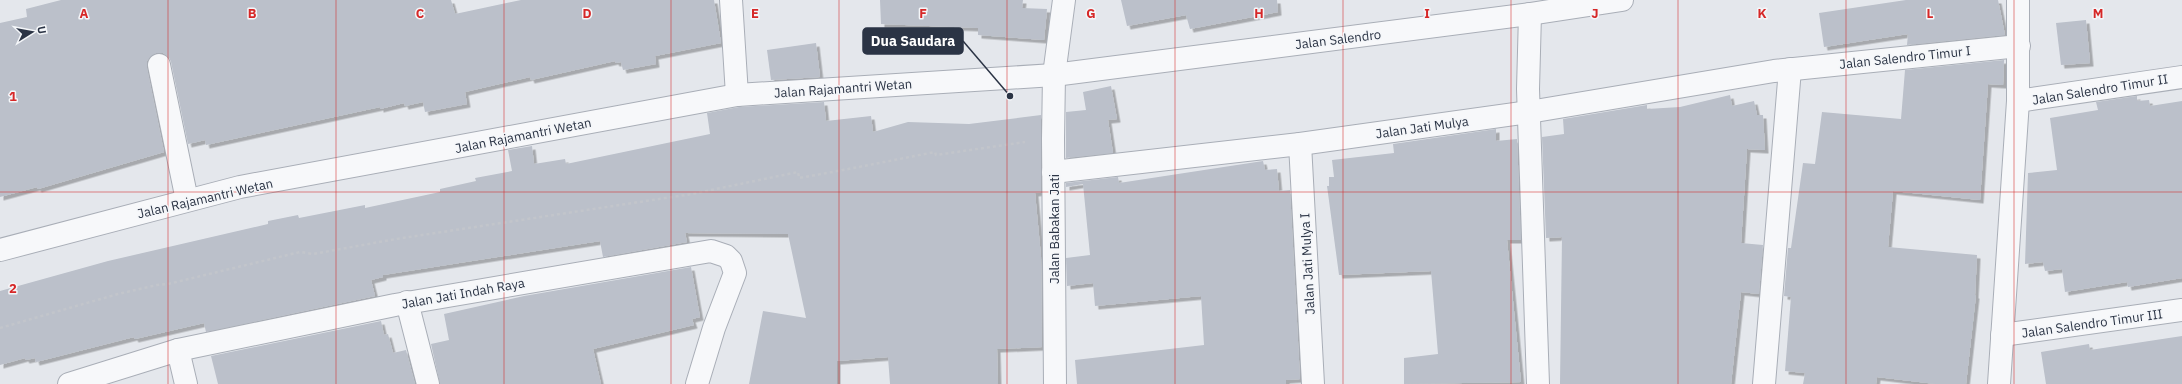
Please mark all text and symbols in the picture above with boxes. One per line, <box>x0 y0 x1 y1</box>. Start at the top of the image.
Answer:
text: A <box>80 5 89 22</box>
text: B <box>248 5 257 22</box>
text: C <box>416 5 425 22</box>
text: D <box>582 5 592 22</box>
text: E <box>751 5 759 22</box>
text: F <box>919 5 927 22</box>
text: G <box>1086 5 1096 22</box>
text: H <box>1254 5 1264 22</box>
text: I <box>1424 5 1430 22</box>
text: J <box>1591 5 1599 22</box>
text: K <box>1757 5 1767 22</box>
text: L <box>1927 5 1934 22</box>
text: M <box>2093 5 2103 22</box>
north arrow <box>12 12 52 52</box>
text: U <box>34 25 49 35</box>
street label: Jalan Salendro <box>1294 26 1382 53</box>
callout: Dua Saudara <box>863 28 963 54</box>
text: Dua Saudara <box>871 32 955 50</box>
street label: Jalan Salendro Timur I <box>1838 42 1972 73</box>
street label: Jalan Salendro Timur II <box>2031 70 2169 109</box>
street label: Jalan Rajamantri Wetan <box>773 75 913 102</box>
text: 1 <box>9 88 17 105</box>
street label: Jalan Jati Mulya <box>1375 113 1470 142</box>
street label: Jalan Rajamantri Wetan <box>453 114 593 157</box>
street label: Jalan Babakan Jati <box>1046 174 1063 284</box>
street label: Jalan Rajamantri Wetan <box>136 175 275 222</box>
street label: Jalan Jati Mulya I <box>1296 213 1319 315</box>
street label: Jalan Jati Indah Raya <box>400 274 526 313</box>
text: 2 <box>9 280 17 297</box>
street label: Jalan Salendro Timur III <box>2020 305 2164 342</box>

